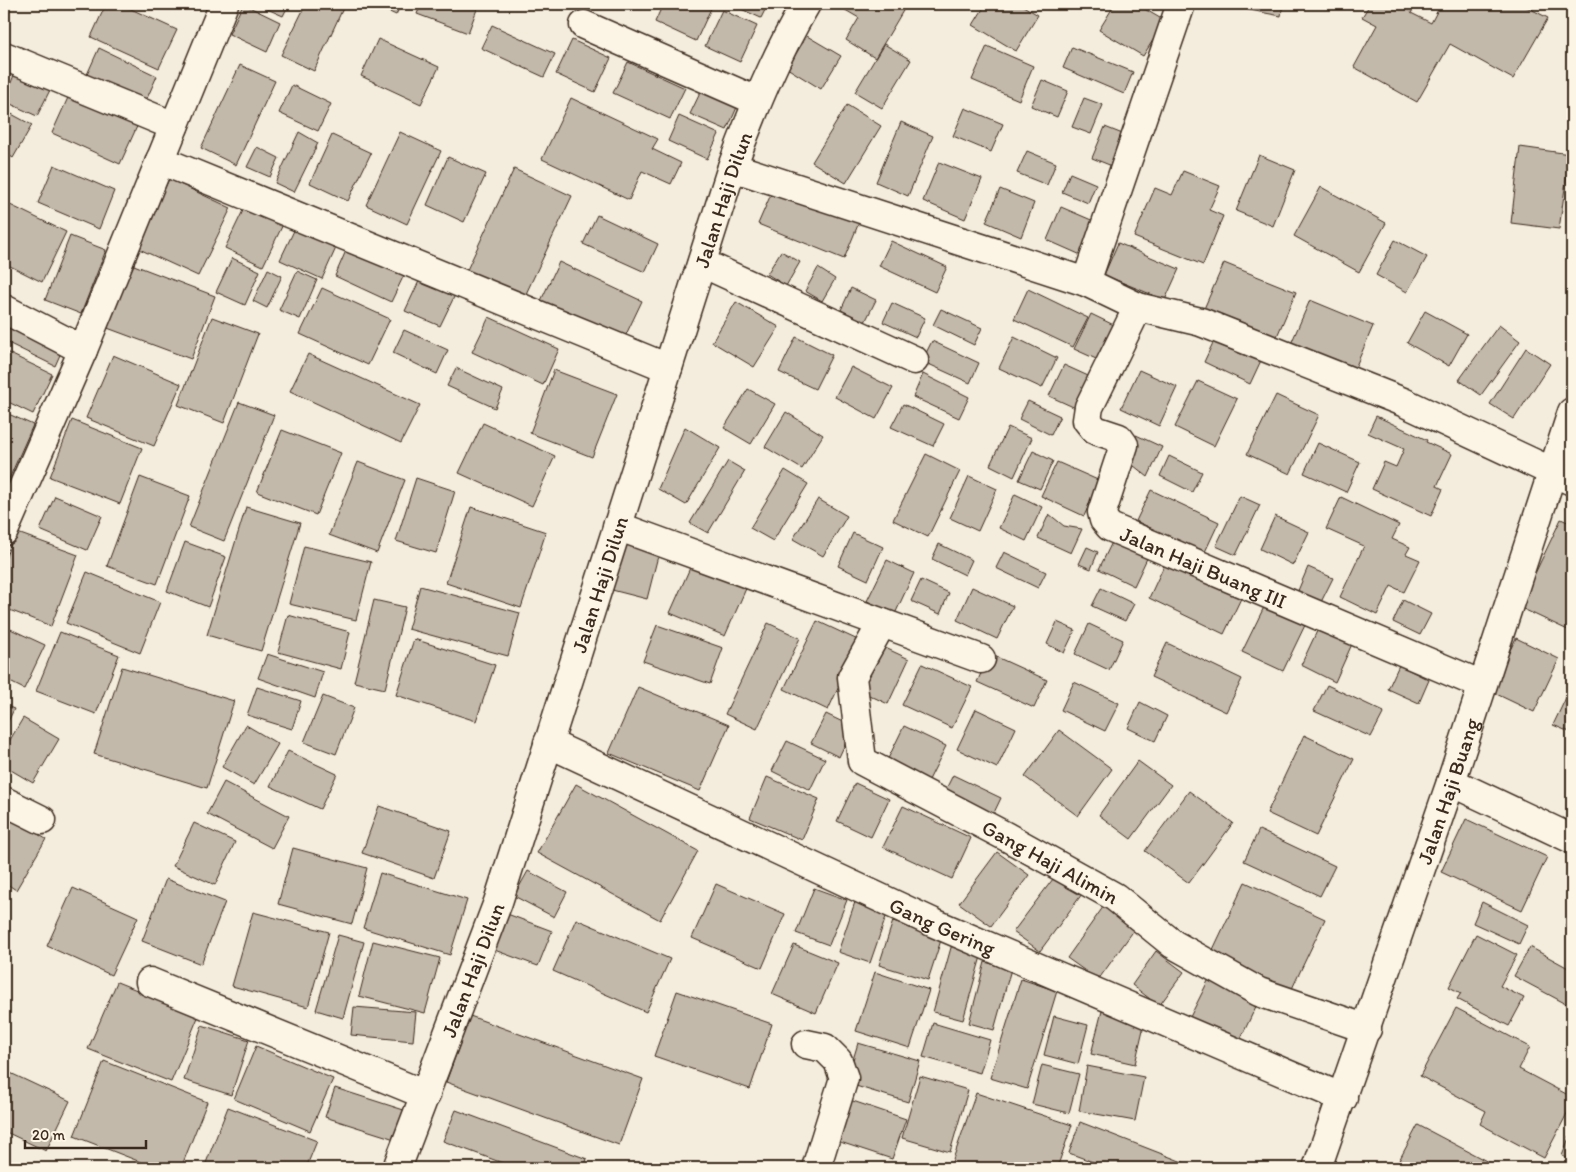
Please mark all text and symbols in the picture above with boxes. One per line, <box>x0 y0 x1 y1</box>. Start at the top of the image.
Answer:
street label: Jalan Haji Dilun <box>688 128 757 271</box>
street label: Jalan Haji Dilun <box>566 513 633 656</box>
street label: Jalan Haji Buang III <box>1117 520 1291 613</box>
street label: Jalan Haji Buang <box>1411 714 1484 867</box>
street label: Gang Haji Alimin <box>978 814 1123 909</box>
street label: Gang Gering <box>886 892 1000 961</box>
street label: Jalan Haji Dilun <box>435 899 509 1041</box>
scale bar <box>25 1117 146 1149</box>
text: 20 m <box>32 1126 66 1144</box>

